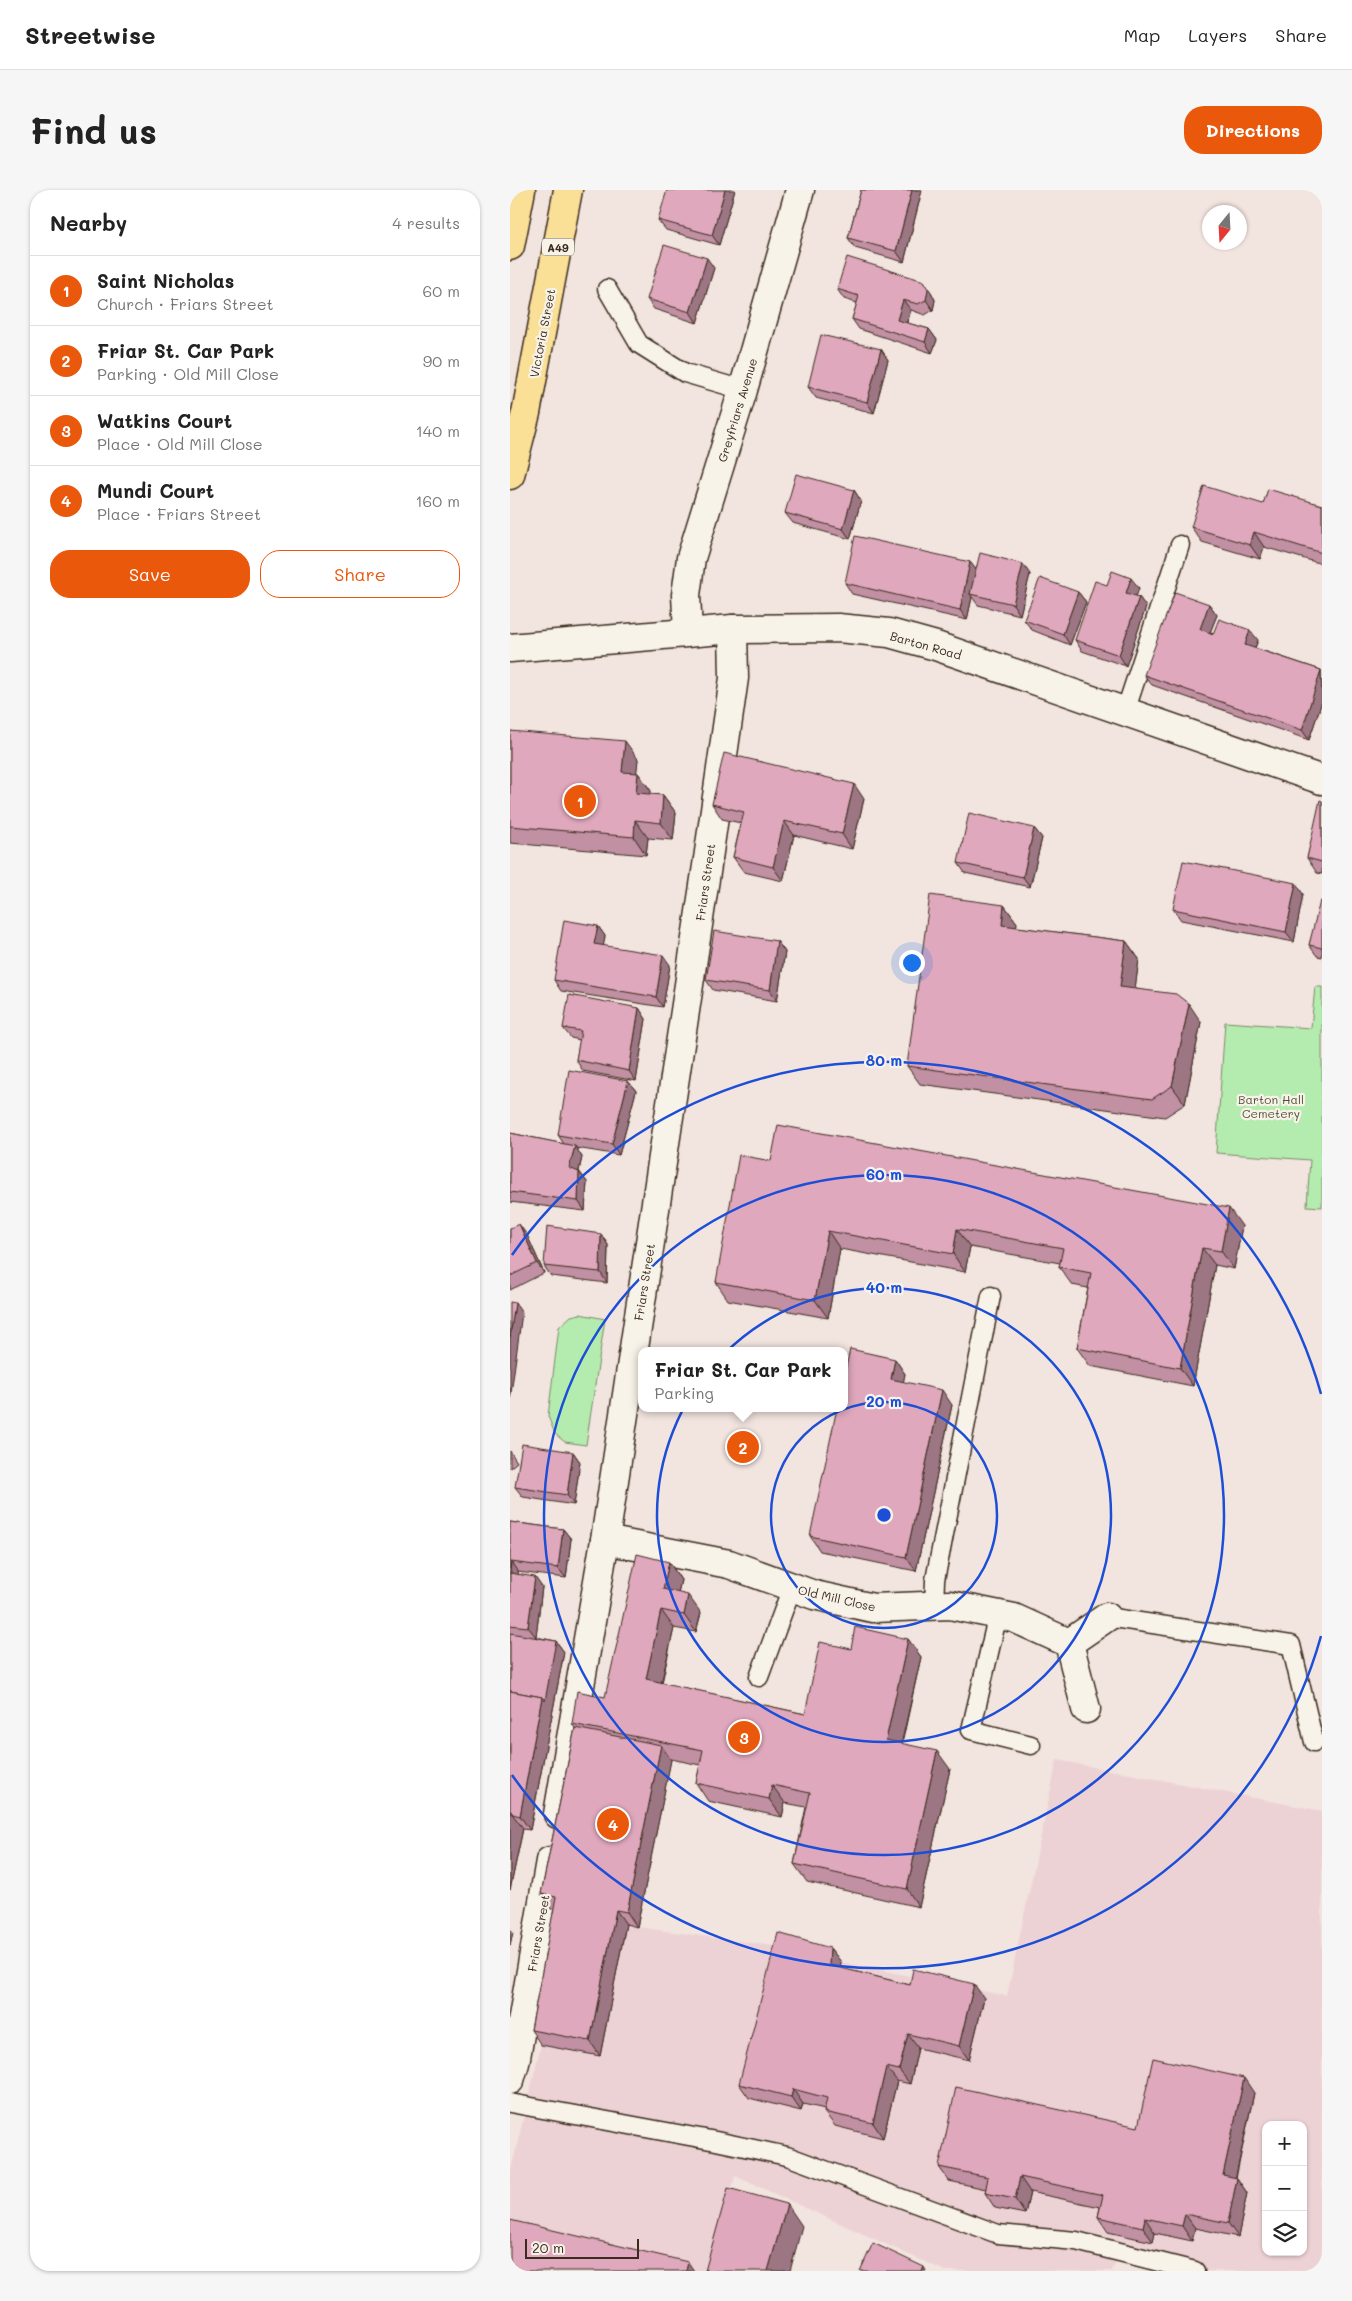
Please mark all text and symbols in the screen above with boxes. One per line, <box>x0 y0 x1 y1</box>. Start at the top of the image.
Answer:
text: Streetwise <box>25 19 155 50</box>
text: Map <box>1124 23 1160 47</box>
text: Layers <box>1188 23 1247 47</box>
text: Share <box>1275 23 1327 47</box>
button: Directions <box>1184 106 1322 154</box>
text: Find us <box>30 107 157 153</box>
north arrow <box>1202 205 1247 250</box>
text: Nearby <box>50 209 127 236</box>
text: 4 results <box>392 212 460 233</box>
road number: A49 <box>542 238 574 256</box>
text: Saint Nicholas <box>97 268 234 293</box>
text: 1 <box>62 280 70 301</box>
text: 60 m <box>423 280 460 301</box>
street label: Victoria Street <box>526 287 558 379</box>
text: Church · Friars Street <box>97 293 274 314</box>
text: Friar St. Car Park <box>97 338 274 363</box>
text: 2 <box>62 350 70 371</box>
text: 90 m <box>423 350 460 371</box>
street label: Greyfriars Avenue <box>714 356 760 464</box>
text: Parking · Old Mill Close <box>97 363 279 384</box>
text: Watkins Court <box>97 408 232 433</box>
text: 3 <box>61 420 71 441</box>
text: 140 m <box>416 420 460 441</box>
text: Place · Old Mill Close <box>97 433 263 454</box>
text: Mundi Court <box>97 478 214 503</box>
text: 4 <box>61 490 71 511</box>
text: 160 m <box>415 490 460 511</box>
text: Place · Friars Street <box>97 503 261 524</box>
button: Save <box>50 550 250 598</box>
button: Share <box>260 550 460 598</box>
street label: Barton Road <box>888 627 964 663</box>
pin: 1 <box>564 782 596 820</box>
street label: Friars Street <box>692 842 718 922</box>
your location <box>899 950 925 976</box>
text: 80 m <box>866 1050 902 1070</box>
park label: Barton Hall Cemetery <box>1238 1091 1304 1121</box>
text: 60 m <box>866 1164 902 1184</box>
street label: Friars Street <box>630 1242 658 1322</box>
text: 40 m <box>866 1277 902 1297</box>
popup <box>638 1347 848 1412</box>
text: Friar St. Car Park <box>654 1357 832 1382</box>
text: Parking <box>654 1382 714 1403</box>
text: 20 m <box>866 1391 902 1411</box>
pin: 2 <box>727 1428 759 1466</box>
centre of rings <box>875 1506 893 1524</box>
street label: Old Mill Close <box>797 1581 877 1615</box>
pin: 3 <box>728 1718 760 1756</box>
pin: 4 <box>597 1805 629 1843</box>
street label: Friars Street <box>523 1893 553 1973</box>
map controls <box>1262 2121 1307 2256</box>
button: + <box>1262 2121 1307 2166</box>
button: − <box>1262 2166 1307 2211</box>
button: layers <box>1262 2211 1307 2256</box>
scale bar <box>525 2236 639 2259</box>
text: 20 m <box>532 2238 564 2257</box>

